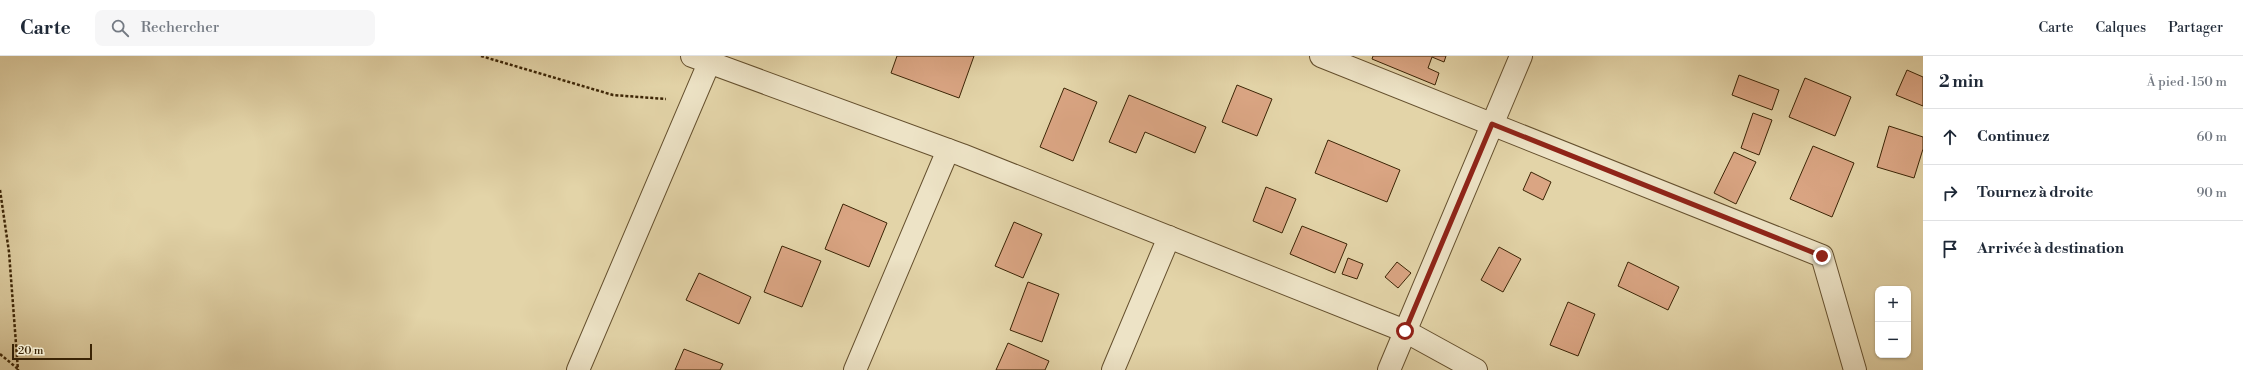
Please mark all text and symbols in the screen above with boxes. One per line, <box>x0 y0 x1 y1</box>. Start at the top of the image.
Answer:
search box <box>95 10 375 46</box>
text: Carte <box>20 16 71 40</box>
icon: search <box>109 17 131 39</box>
text: Rechercher <box>141 18 219 37</box>
text: Carte <box>2038 19 2073 37</box>
text: Calques <box>2095 19 2146 37</box>
text: Partager <box>2168 19 2223 37</box>
text: 2 min <box>1939 71 1984 93</box>
text: À pied · 150 m <box>2147 74 2227 90</box>
icon: ahead <box>1939 126 1961 148</box>
text: Continuez <box>1977 127 2049 146</box>
text: 60 m <box>2196 129 2227 145</box>
icon: right <box>1939 182 1961 204</box>
text: Tournez à droite <box>1977 183 2093 202</box>
text: 90 m <box>2196 185 2227 201</box>
icon: arrive <box>1939 238 1961 260</box>
text: Arrivée à destination <box>1977 239 2124 258</box>
route end <box>1813 247 1831 265</box>
map controls <box>1875 286 1911 358</box>
button: + <box>1875 286 1911 322</box>
route start <box>1396 322 1414 340</box>
button: − <box>1875 322 1911 358</box>
scale bar <box>12 342 92 361</box>
text: 20 m <box>18 344 43 358</box>

